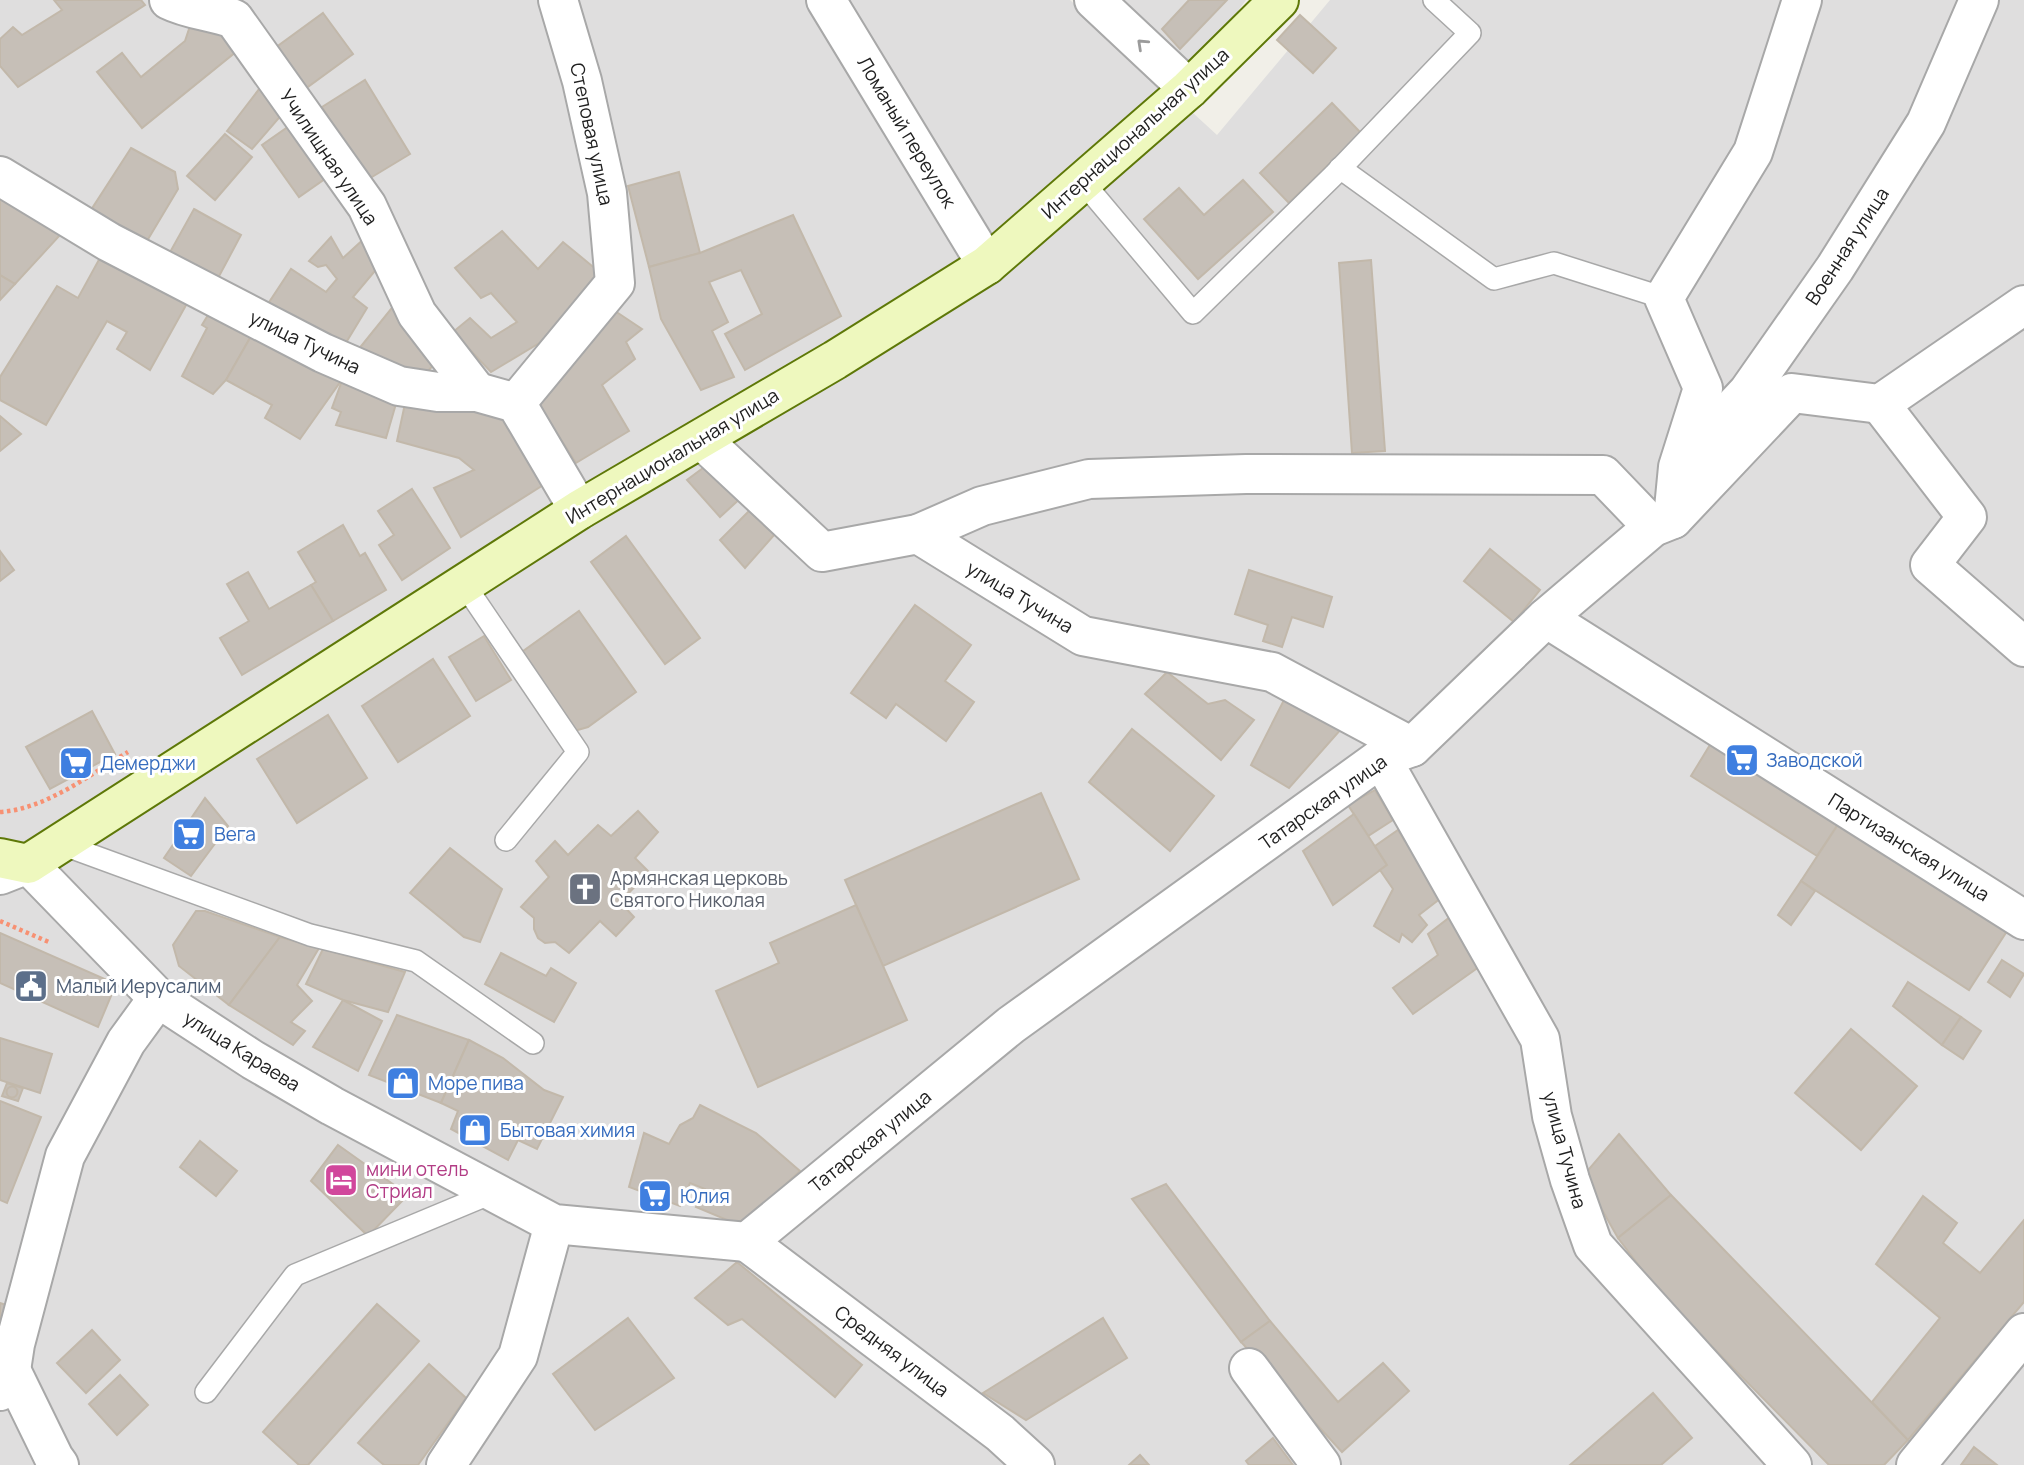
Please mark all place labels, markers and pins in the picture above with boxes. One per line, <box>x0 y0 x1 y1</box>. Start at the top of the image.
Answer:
supermarket icon: Заводской <box>1723 741 1761 779</box>
supermarket icon: Демерджи <box>57 744 95 782</box>
place label: Заводской <box>1766 747 1862 773</box>
place label: Демерджи <box>100 750 196 776</box>
supermarket icon: Вега <box>170 815 208 853</box>
place label: Вега <box>214 821 256 847</box>
place label: Армянская церковь Святого Николая <box>610 865 788 913</box>
church icon: Армянская церковь Святого Николая <box>566 870 604 908</box>
public building icon: Малый Иерусалим <box>12 967 50 1005</box>
place label: Малый Иерусалим <box>56 973 221 999</box>
shop icon: Море пива <box>384 1064 422 1102</box>
place label: Море пива <box>428 1070 524 1096</box>
shop icon: Бытовая химия <box>456 1111 494 1149</box>
place label: Бытовая химия <box>500 1117 635 1143</box>
place label: мини отель Стриал <box>366 1156 469 1204</box>
hotel icon: мини отель Стриал <box>322 1161 360 1199</box>
supermarket icon: Юлия <box>636 1177 674 1215</box>
place label: Юлия <box>680 1183 730 1209</box>

